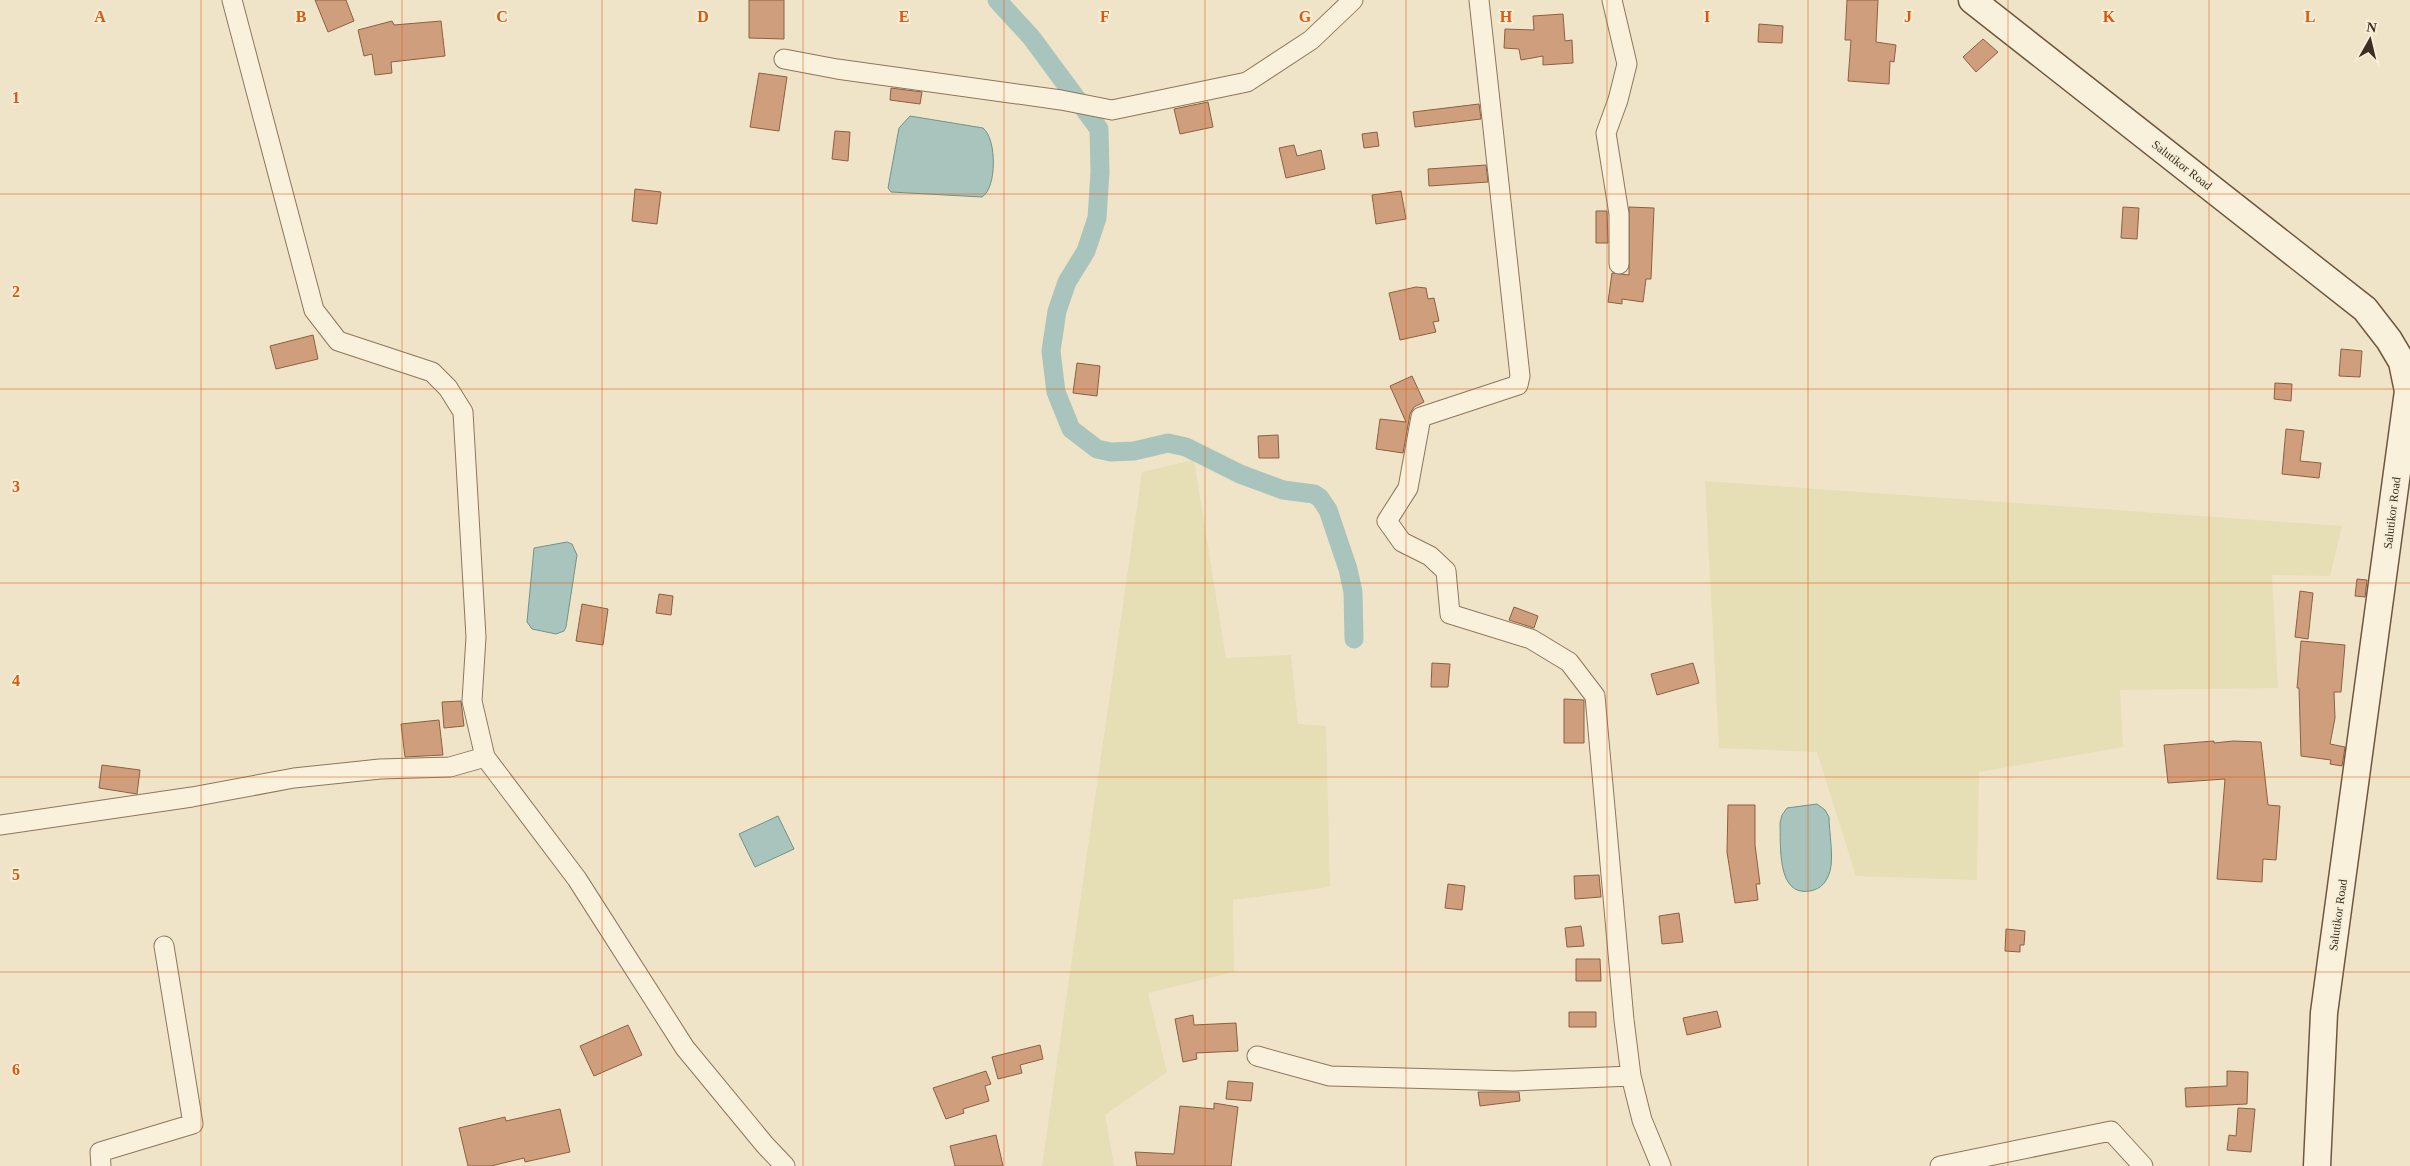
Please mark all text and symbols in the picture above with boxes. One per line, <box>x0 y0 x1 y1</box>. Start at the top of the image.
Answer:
text: A <box>94 8 106 25</box>
text: B <box>296 8 307 25</box>
text: C <box>496 8 508 25</box>
text: D <box>697 8 709 25</box>
text: E <box>899 8 909 25</box>
text: F <box>1100 8 1110 25</box>
text: G <box>1299 8 1312 25</box>
text: H <box>1500 8 1513 25</box>
text: I <box>1704 8 1710 25</box>
text: J <box>1904 8 1912 25</box>
text: K <box>2103 8 2116 25</box>
text: L <box>2305 8 2315 25</box>
north arrow <box>2345 15 2395 65</box>
text: N <box>2366 19 2378 36</box>
text: 1 <box>12 89 20 106</box>
street label: Salutikor Road <box>2149 137 2215 193</box>
text: 2 <box>12 283 20 300</box>
street label: Salutikor Road <box>2381 476 2403 550</box>
text: 3 <box>12 478 20 495</box>
text: 4 <box>12 672 20 689</box>
text: 5 <box>12 866 20 883</box>
street label: Salutikor Road <box>2326 878 2350 952</box>
text: 6 <box>12 1061 20 1078</box>

